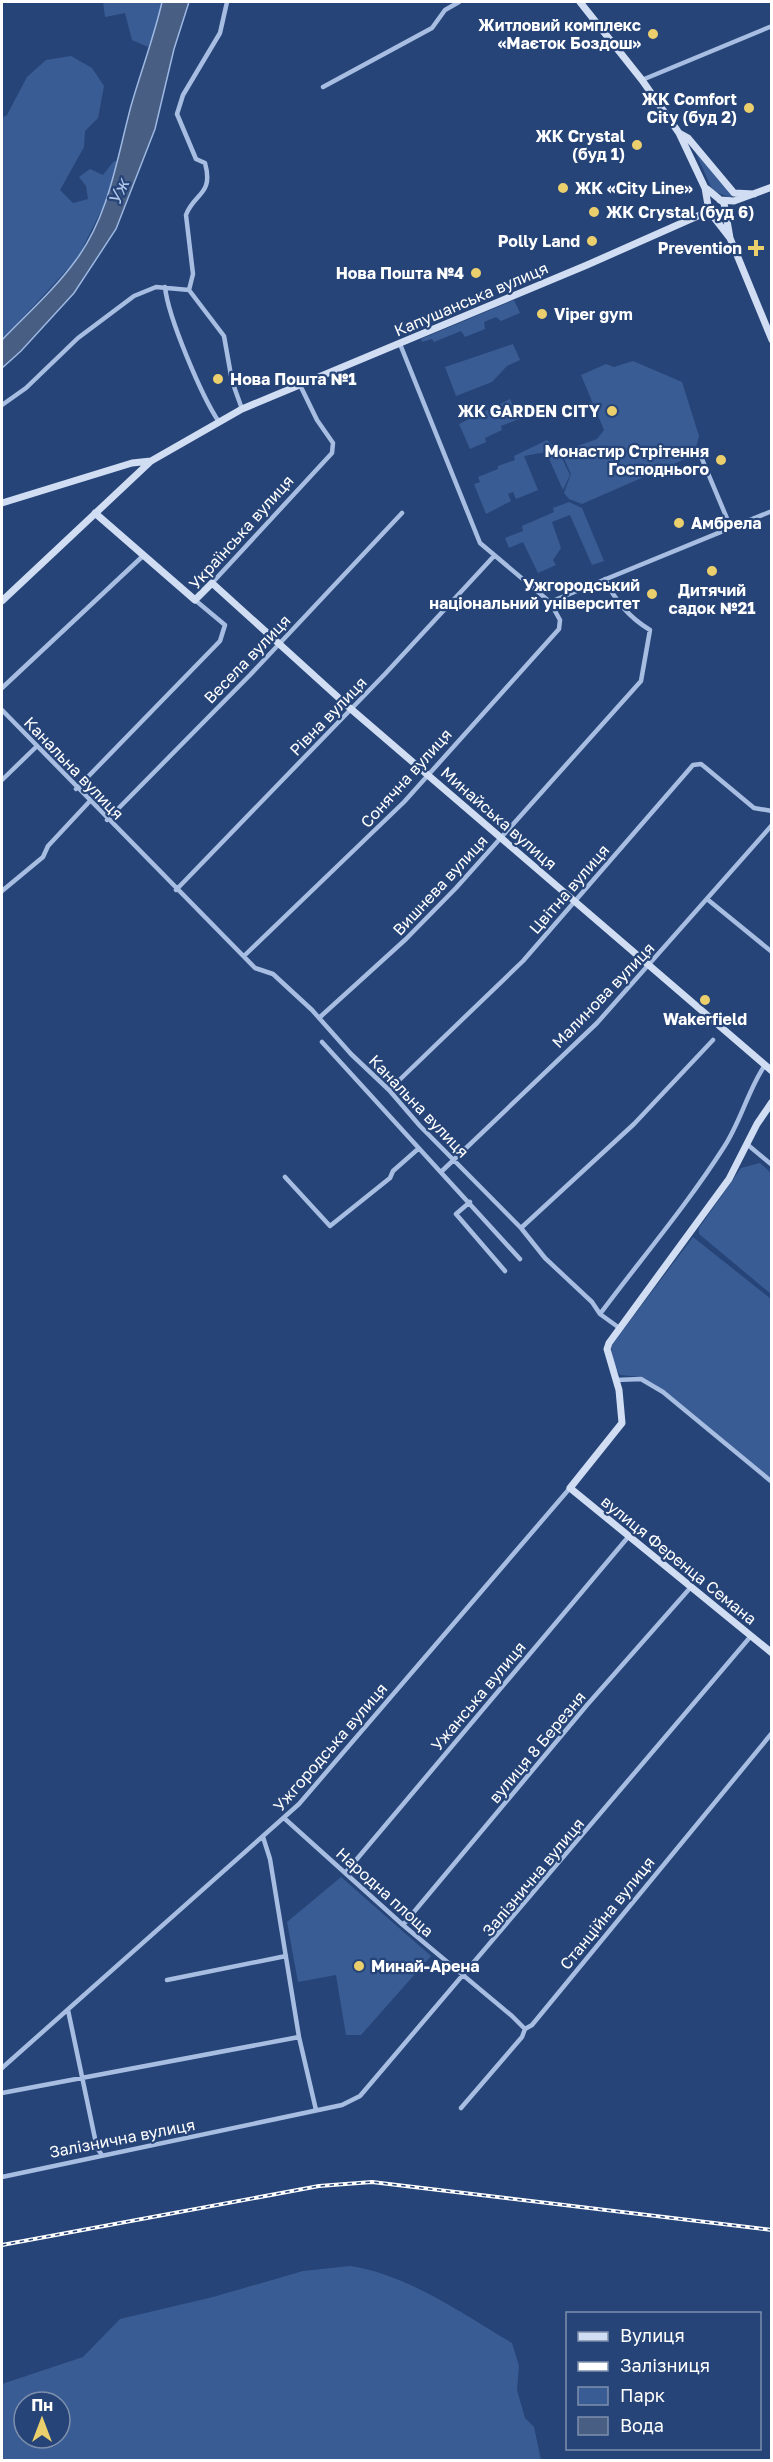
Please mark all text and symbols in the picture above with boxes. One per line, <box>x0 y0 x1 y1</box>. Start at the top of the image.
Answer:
place label: Житловий комплекс «Маєток Боздош» <box>478 15 641 53</box>
marker: Житловий комплекс «Маєток Боздош» <box>646 27 660 41</box>
place label: ЖК Comfort City (буд 2) <box>642 89 737 127</box>
marker: ЖК Comfort City (буд 2) <box>742 101 756 115</box>
place label: ЖК Crystal (буд 1) <box>536 126 626 164</box>
marker: ЖК Crystal (буд 1) <box>630 138 644 152</box>
water label: Уж <box>103 173 134 208</box>
place label: ЖК «City Line» <box>575 178 693 198</box>
marker: ЖК «City Line» <box>556 181 570 195</box>
place label: ЖК Crystal (буд 6) <box>606 202 754 222</box>
marker: ЖК Crystal (буд 6) <box>587 205 601 219</box>
place label: Polly Land <box>498 231 580 251</box>
marker: Polly Land <box>585 234 599 248</box>
place label: Prevention <box>658 238 742 258</box>
marker: Prevention <box>747 239 765 257</box>
street label: Капушанська вулиця <box>391 258 551 340</box>
place label: Нова Пошта №4 <box>336 263 464 283</box>
marker: Нова Пошта №4 <box>469 266 483 280</box>
place label: Viper gym <box>554 304 633 324</box>
marker: Viper gym <box>535 307 549 321</box>
place label: Нова Пошта №1 <box>230 369 357 389</box>
marker: Нова Пошта №1 <box>211 372 225 386</box>
place label: ЖК GARDEN CITY <box>458 401 601 421</box>
marker: ЖК GARDEN CITY <box>605 404 619 418</box>
place label: Монастир Стрітення Господнього <box>545 441 709 479</box>
marker: Монастир Стрітення Господнього <box>714 453 728 467</box>
street label: Українська вулиця <box>184 471 298 593</box>
place label: Амбрела <box>691 513 762 533</box>
marker: Амбрела <box>672 516 686 530</box>
marker: Дитячий садок №21 <box>705 564 719 578</box>
place label: Ужгородський національний університет <box>429 575 640 613</box>
place label: Дитячий садок №21 <box>668 580 756 618</box>
marker: Ужгородський національний університет <box>645 587 659 601</box>
street label: Весела вулиця <box>200 610 294 708</box>
street label: Рівна вулиця <box>285 672 371 760</box>
street label: Канальна вулиця <box>20 712 128 824</box>
street label: Сонячна вулиця <box>356 724 456 832</box>
street label: Минайська вулиця <box>437 762 561 874</box>
street label: Вишнева вулиця <box>388 831 492 939</box>
street label: Цвітна вулиця <box>525 840 613 938</box>
street label: Малинова вулиця <box>548 938 658 1052</box>
marker: Wakerfield <box>698 993 712 1007</box>
place label: Wakerfield <box>663 1009 747 1029</box>
street label: Канальна вулиця <box>365 1050 473 1162</box>
street label: вулиця Ференца Семана <box>597 1491 761 1629</box>
street label: Ужанська вулиця <box>426 1637 530 1755</box>
street label: Ужгородська вулиця <box>269 1679 391 1815</box>
street label: вулиця 8 Березня <box>484 1687 590 1807</box>
street label: Залізнична вулиця <box>478 1814 588 1940</box>
street label: Народна площа <box>332 1843 438 1941</box>
street label: Станційна вулиця <box>555 1852 659 1974</box>
place label: Минай-Арена <box>371 1956 480 1976</box>
marker: Минай-Арена <box>352 1959 366 1973</box>
street label: Залізнична вулиця <box>47 2114 197 2162</box>
legend <box>566 2312 761 2450</box>
text: Вулиця <box>620 2324 685 2346</box>
text: Залізниця <box>620 2354 710 2376</box>
text: Парк <box>620 2384 665 2406</box>
north arrow <box>12 2390 72 2450</box>
text: Пн <box>31 2395 53 2415</box>
text: Вода <box>620 2414 664 2436</box>

